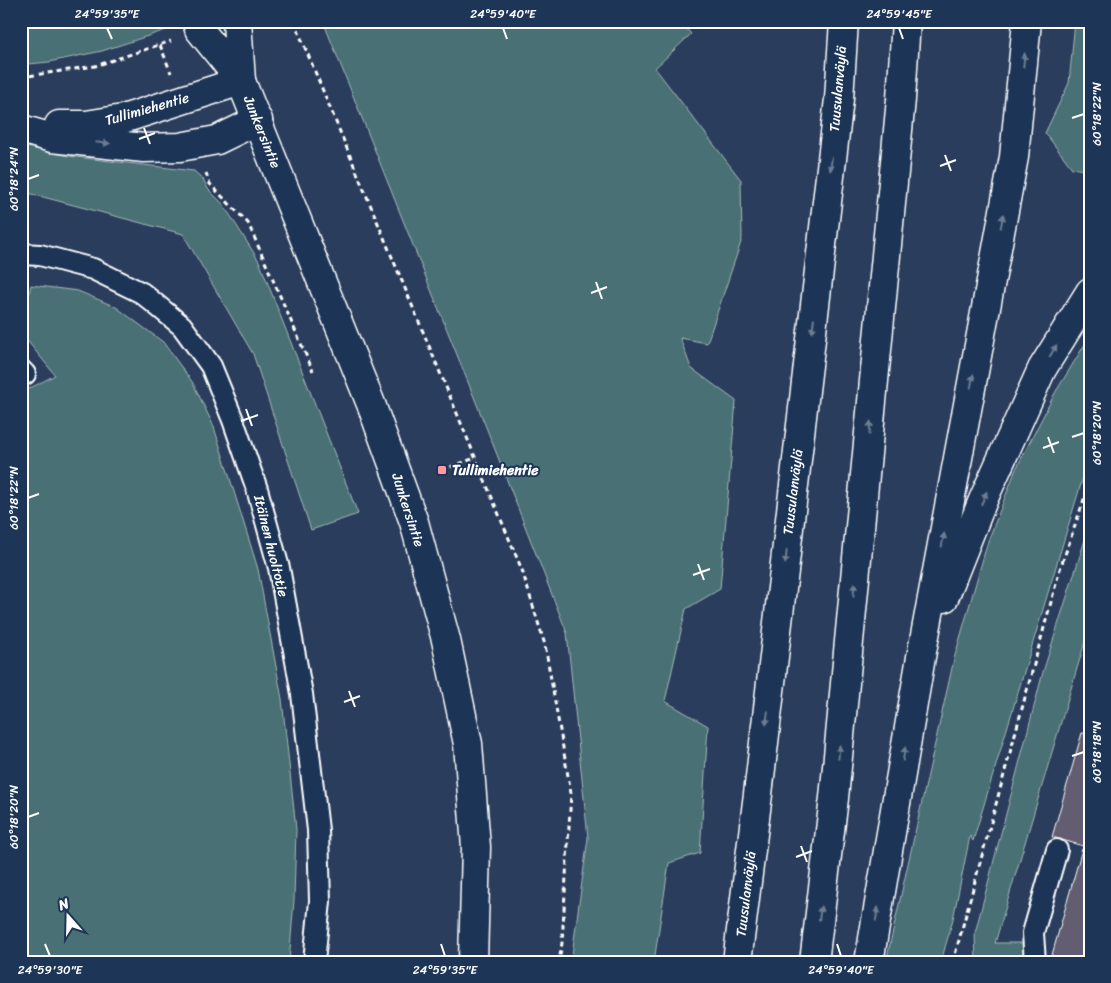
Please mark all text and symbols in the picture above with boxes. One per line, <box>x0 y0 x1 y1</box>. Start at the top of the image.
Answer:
text: 24°59'35"E <box>75 3 140 25</box>
text: 24°59'40"E <box>470 3 537 25</box>
text: 24°59'45"E <box>866 3 933 25</box>
street label: Tuusulanväylä <box>822 44 854 133</box>
one-way arrow <box>1020 52 1028 68</box>
text: 60°18'22"N <box>1086 82 1108 146</box>
street label: Tullimiehentie <box>102 85 192 133</box>
street label: Junkersintie <box>236 91 288 172</box>
one-way arrow <box>96 139 112 147</box>
text: 60°18'24"N <box>3 146 25 211</box>
one-way arrow <box>827 157 835 173</box>
one-way arrow <box>999 213 1007 229</box>
one-way arrow <box>808 318 816 334</box>
one-way arrow <box>1049 345 1058 358</box>
one-way arrow <box>969 372 977 388</box>
text: 60°18'20"N <box>1086 400 1108 465</box>
one-way arrow <box>866 420 874 436</box>
street label: Tuusulanväylä <box>775 447 811 536</box>
place label: Tullimiehentie <box>452 458 539 483</box>
marker: Tullimiehentie <box>436 464 448 476</box>
text: 60°18'22"N <box>3 466 25 530</box>
street label: Junkersintie <box>384 469 432 550</box>
street label: Itäinen huoltotie <box>246 491 296 600</box>
one-way arrow <box>980 491 988 505</box>
one-way arrow <box>939 532 947 548</box>
one-way arrow <box>782 549 790 565</box>
one-way arrow <box>850 582 858 598</box>
one-way arrow <box>763 711 771 727</box>
text: 60°18'18"N <box>1086 720 1108 783</box>
one-way arrow <box>835 744 843 760</box>
one-way arrow <box>901 745 909 761</box>
text: 60°18'20"N <box>3 784 25 849</box>
street label: Tuusulanväylä <box>728 849 764 938</box>
north arrow <box>42 890 92 940</box>
text: N <box>54 891 73 918</box>
one-way arrow <box>816 905 824 921</box>
one-way arrow <box>873 905 881 921</box>
text: 24°59'30"E <box>18 959 84 981</box>
text: 24°59'35"E <box>413 959 478 981</box>
text: 24°59'40"E <box>808 959 875 981</box>

